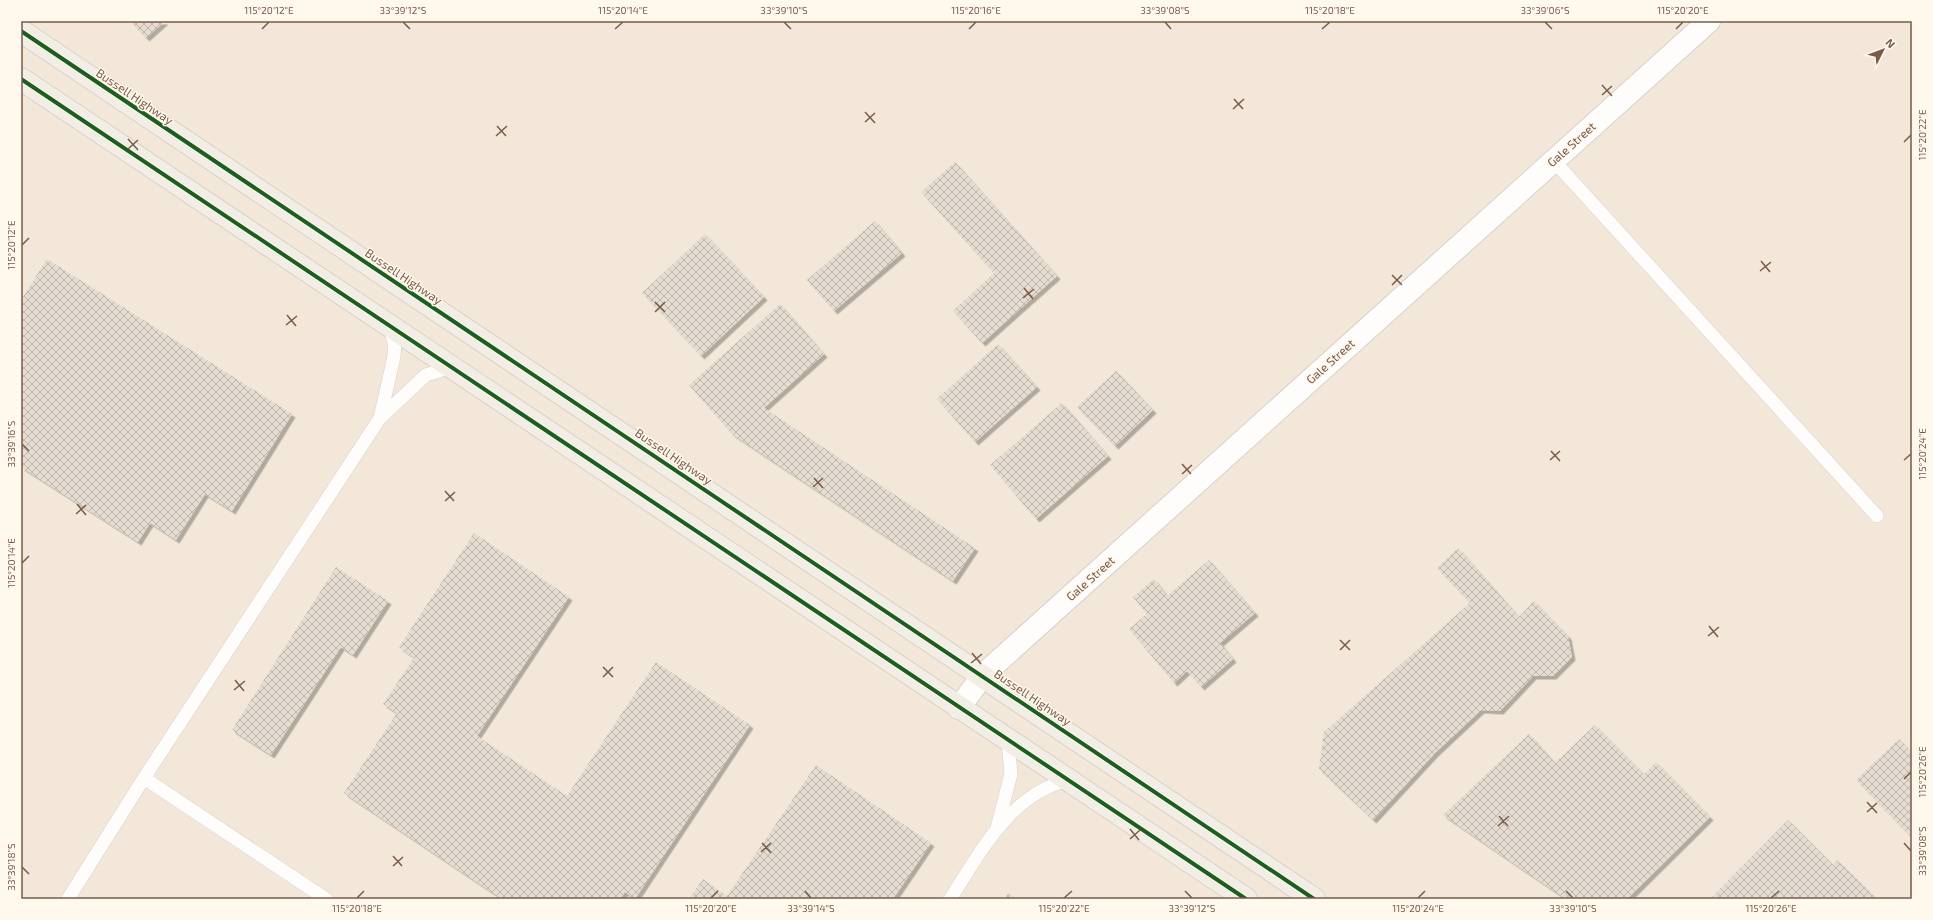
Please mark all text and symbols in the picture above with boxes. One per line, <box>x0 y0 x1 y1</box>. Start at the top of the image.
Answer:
text: 115°20'12"E <box>244 4 294 16</box>
text: 33°39'12"S <box>380 4 427 16</box>
text: 115°20'14"E <box>598 4 648 16</box>
text: 33°39'10"S <box>760 4 808 16</box>
text: 115°20'16"E <box>951 4 1001 16</box>
text: 33°39'08"S <box>1140 4 1190 16</box>
text: 115°20'18"E <box>1305 4 1355 16</box>
text: 33°39'06"S <box>1520 4 1570 16</box>
text: 115°20'20"E <box>1657 4 1709 16</box>
north arrow <box>1863 30 1903 70</box>
text: N <box>1883 36 1898 50</box>
street label: Bussell Highway <box>94 65 177 127</box>
text: 115°20'22"E <box>1916 109 1928 161</box>
street label: Gale Street <box>1544 118 1598 169</box>
text: 115°20'12"E <box>5 220 17 270</box>
street label: Bussell Highway <box>363 245 446 307</box>
street label: Gale Street <box>1303 335 1357 386</box>
text: 33°39'16"S <box>5 420 17 467</box>
street label: Bussell Highway <box>633 425 716 487</box>
text: 115°20'24"E <box>1916 428 1928 480</box>
text: 115°20'14"E <box>5 538 17 588</box>
street label: Gale Street <box>1063 552 1117 603</box>
street label: Bussell Highway <box>992 666 1075 728</box>
text: 115°20'26"E <box>1916 746 1928 798</box>
text: 33°39'08"S <box>1916 826 1928 876</box>
text: 33°39'18"S <box>5 843 17 891</box>
text: 115°20'18"E <box>332 902 382 914</box>
text: 115°20'20"E <box>685 902 737 914</box>
text: 33°39'14"S <box>787 902 835 914</box>
text: 115°20'22"E <box>1038 902 1090 914</box>
text: 33°39'12"S <box>1169 902 1216 914</box>
text: 115°20'24"E <box>1392 902 1444 914</box>
text: 33°39'10"S <box>1549 902 1597 914</box>
text: 115°20'26"E <box>1745 902 1797 914</box>

